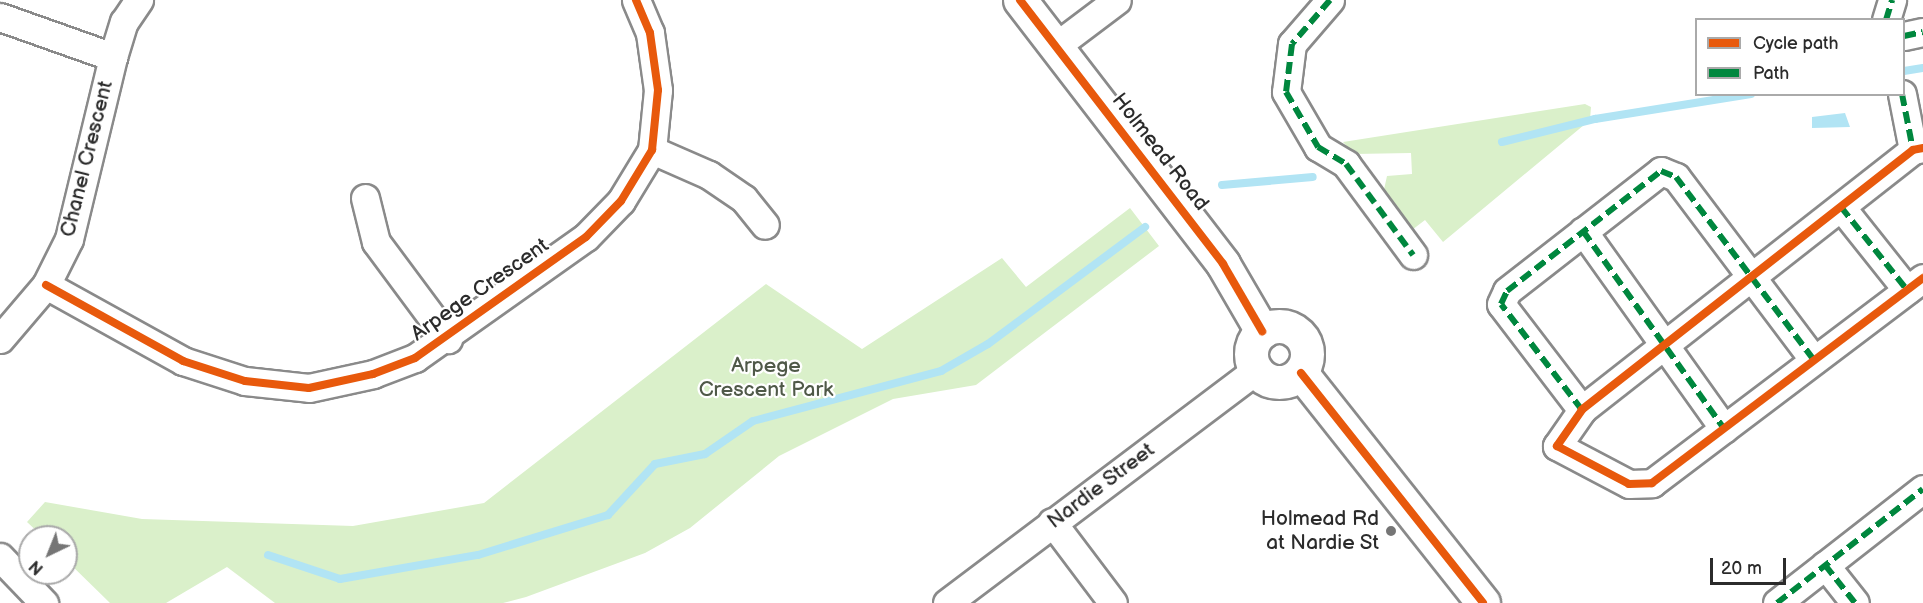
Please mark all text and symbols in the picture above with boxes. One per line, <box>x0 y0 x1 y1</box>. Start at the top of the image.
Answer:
legend <box>1695 18 1905 96</box>
text: Cycle path <box>1753 33 1839 54</box>
text: Path <box>1753 63 1789 84</box>
street label: Chanel Crescent <box>55 78 119 240</box>
street label: Holmead Road <box>1106 88 1214 216</box>
street label: Arpege Crescent <box>406 233 554 347</box>
park label: Arpege Crescent Park <box>699 353 833 403</box>
street label: Nardie Street <box>1042 438 1160 534</box>
place label: Holmead Rd at Nardie St <box>1261 506 1379 556</box>
marker: Holmead Rd at Nardie St <box>1384 524 1398 538</box>
north arrow <box>18 525 78 585</box>
scale bar <box>1713 546 1790 584</box>
text: N <box>26 556 48 578</box>
text: 20 m <box>1721 558 1762 579</box>

